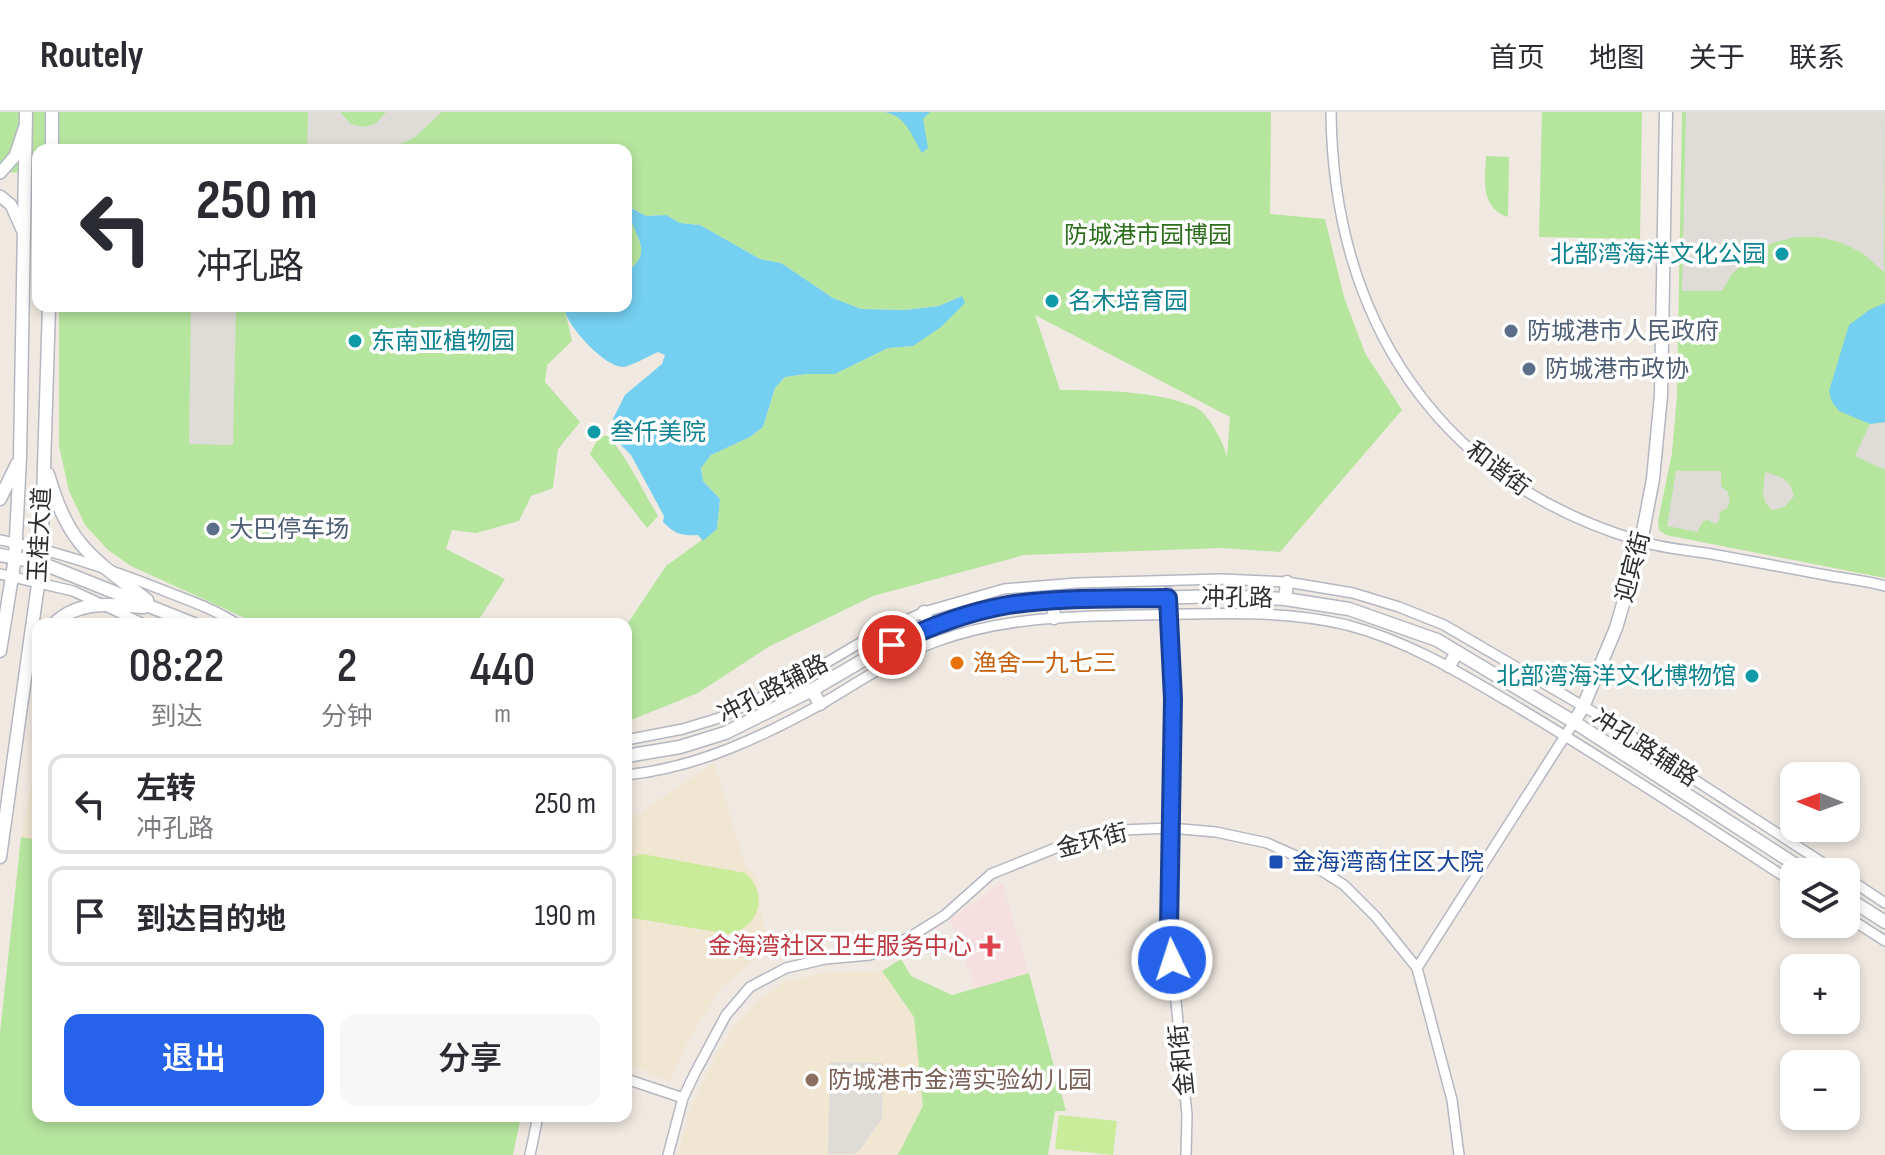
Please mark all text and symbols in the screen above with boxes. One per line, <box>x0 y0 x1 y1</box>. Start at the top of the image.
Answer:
text: Routely <box>40 33 144 78</box>
text: 首页 <box>1489 42 1545 75</box>
text: 地图 <box>1589 42 1645 75</box>
text: 关于 <box>1689 42 1745 75</box>
text: 联系 <box>1789 42 1845 75</box>
text: 250 m <box>196 168 318 235</box>
icon: left <box>64 176 168 280</box>
park label: 防城港市园博园 <box>1064 221 1232 250</box>
place label: 北部湾海洋文化公园 <box>1550 240 1766 269</box>
marker: 北部湾海洋文化公园 <box>1773 245 1791 263</box>
text: 冲孔路 <box>196 246 304 289</box>
place label: 名木培育园 <box>1068 287 1188 316</box>
marker: 名木培育园 <box>1043 292 1061 310</box>
place label: 防城港市人民政府 <box>1527 317 1719 346</box>
marker: 防城港市人民政府 <box>1502 322 1520 340</box>
place label: 东南亚植物园 <box>371 327 515 356</box>
marker: 东南亚植物园 <box>346 332 364 350</box>
place label: 防城港市政协 <box>1545 355 1689 384</box>
marker: 防城港市政协 <box>1520 360 1538 378</box>
place label: 叁仟美院 <box>610 418 706 447</box>
marker: 叁仟美院 <box>585 423 603 441</box>
street label: 和谐街 <box>1461 436 1535 502</box>
street label: 玉桂大道 <box>23 486 57 584</box>
place label: 大巴停车场 <box>229 515 349 544</box>
marker: 大巴停车场 <box>204 520 222 538</box>
street label: 迎宾街 <box>1610 528 1656 606</box>
street label: 冲孔路 <box>1201 583 1273 613</box>
pin <box>858 611 926 679</box>
icon: arrive <box>870 623 914 667</box>
text: 08:22 <box>129 638 224 695</box>
text: 2 <box>337 638 357 695</box>
text: 440 <box>470 642 535 699</box>
street label: 冲孔路辅路 <box>713 649 833 729</box>
place label: 渔舍一九七三 <box>973 649 1117 678</box>
marker: 渔舍一九七三 <box>948 654 966 672</box>
place label: 北部湾海洋文化博物馆 <box>1496 662 1736 691</box>
marker: 北部湾海洋文化博物馆 <box>1743 667 1761 685</box>
text: m <box>494 699 511 730</box>
text: 到达 <box>150 702 203 733</box>
text: 分钟 <box>321 702 373 733</box>
street label: 冲孔路辅路 <box>1587 703 1703 793</box>
north arrow <box>1780 762 1860 842</box>
map controls <box>1780 762 1860 1130</box>
text: 左转 <box>136 771 196 807</box>
icon: left <box>68 782 112 826</box>
text: 250 m <box>534 786 596 822</box>
text: 冲孔路 <box>136 814 214 845</box>
street label: 金环街 <box>1054 818 1130 864</box>
place label: 金海湾商住区大院 <box>1292 848 1484 877</box>
marker: 金海湾商住区大院 <box>1267 853 1285 871</box>
button: layers <box>1780 858 1860 938</box>
icon: arrive <box>68 894 112 938</box>
text: 190 m <box>535 898 596 934</box>
text: 到达目的地 <box>136 902 286 938</box>
position arrow <box>1130 918 1214 1002</box>
place label: 金海湾社区卫生服务中心 <box>708 932 972 961</box>
marker: 金海湾社区卫生服务中心 <box>979 935 1001 957</box>
button: + <box>1780 954 1860 1034</box>
button: 退出 <box>64 1014 324 1106</box>
button: 分享 <box>340 1014 600 1106</box>
street label: 金和街 <box>1164 1023 1200 1097</box>
button: − <box>1780 1050 1860 1130</box>
place label: 防城港市金湾实验幼儿园 <box>828 1066 1092 1095</box>
marker: 防城港市金湾实验幼儿园 <box>803 1071 821 1089</box>

